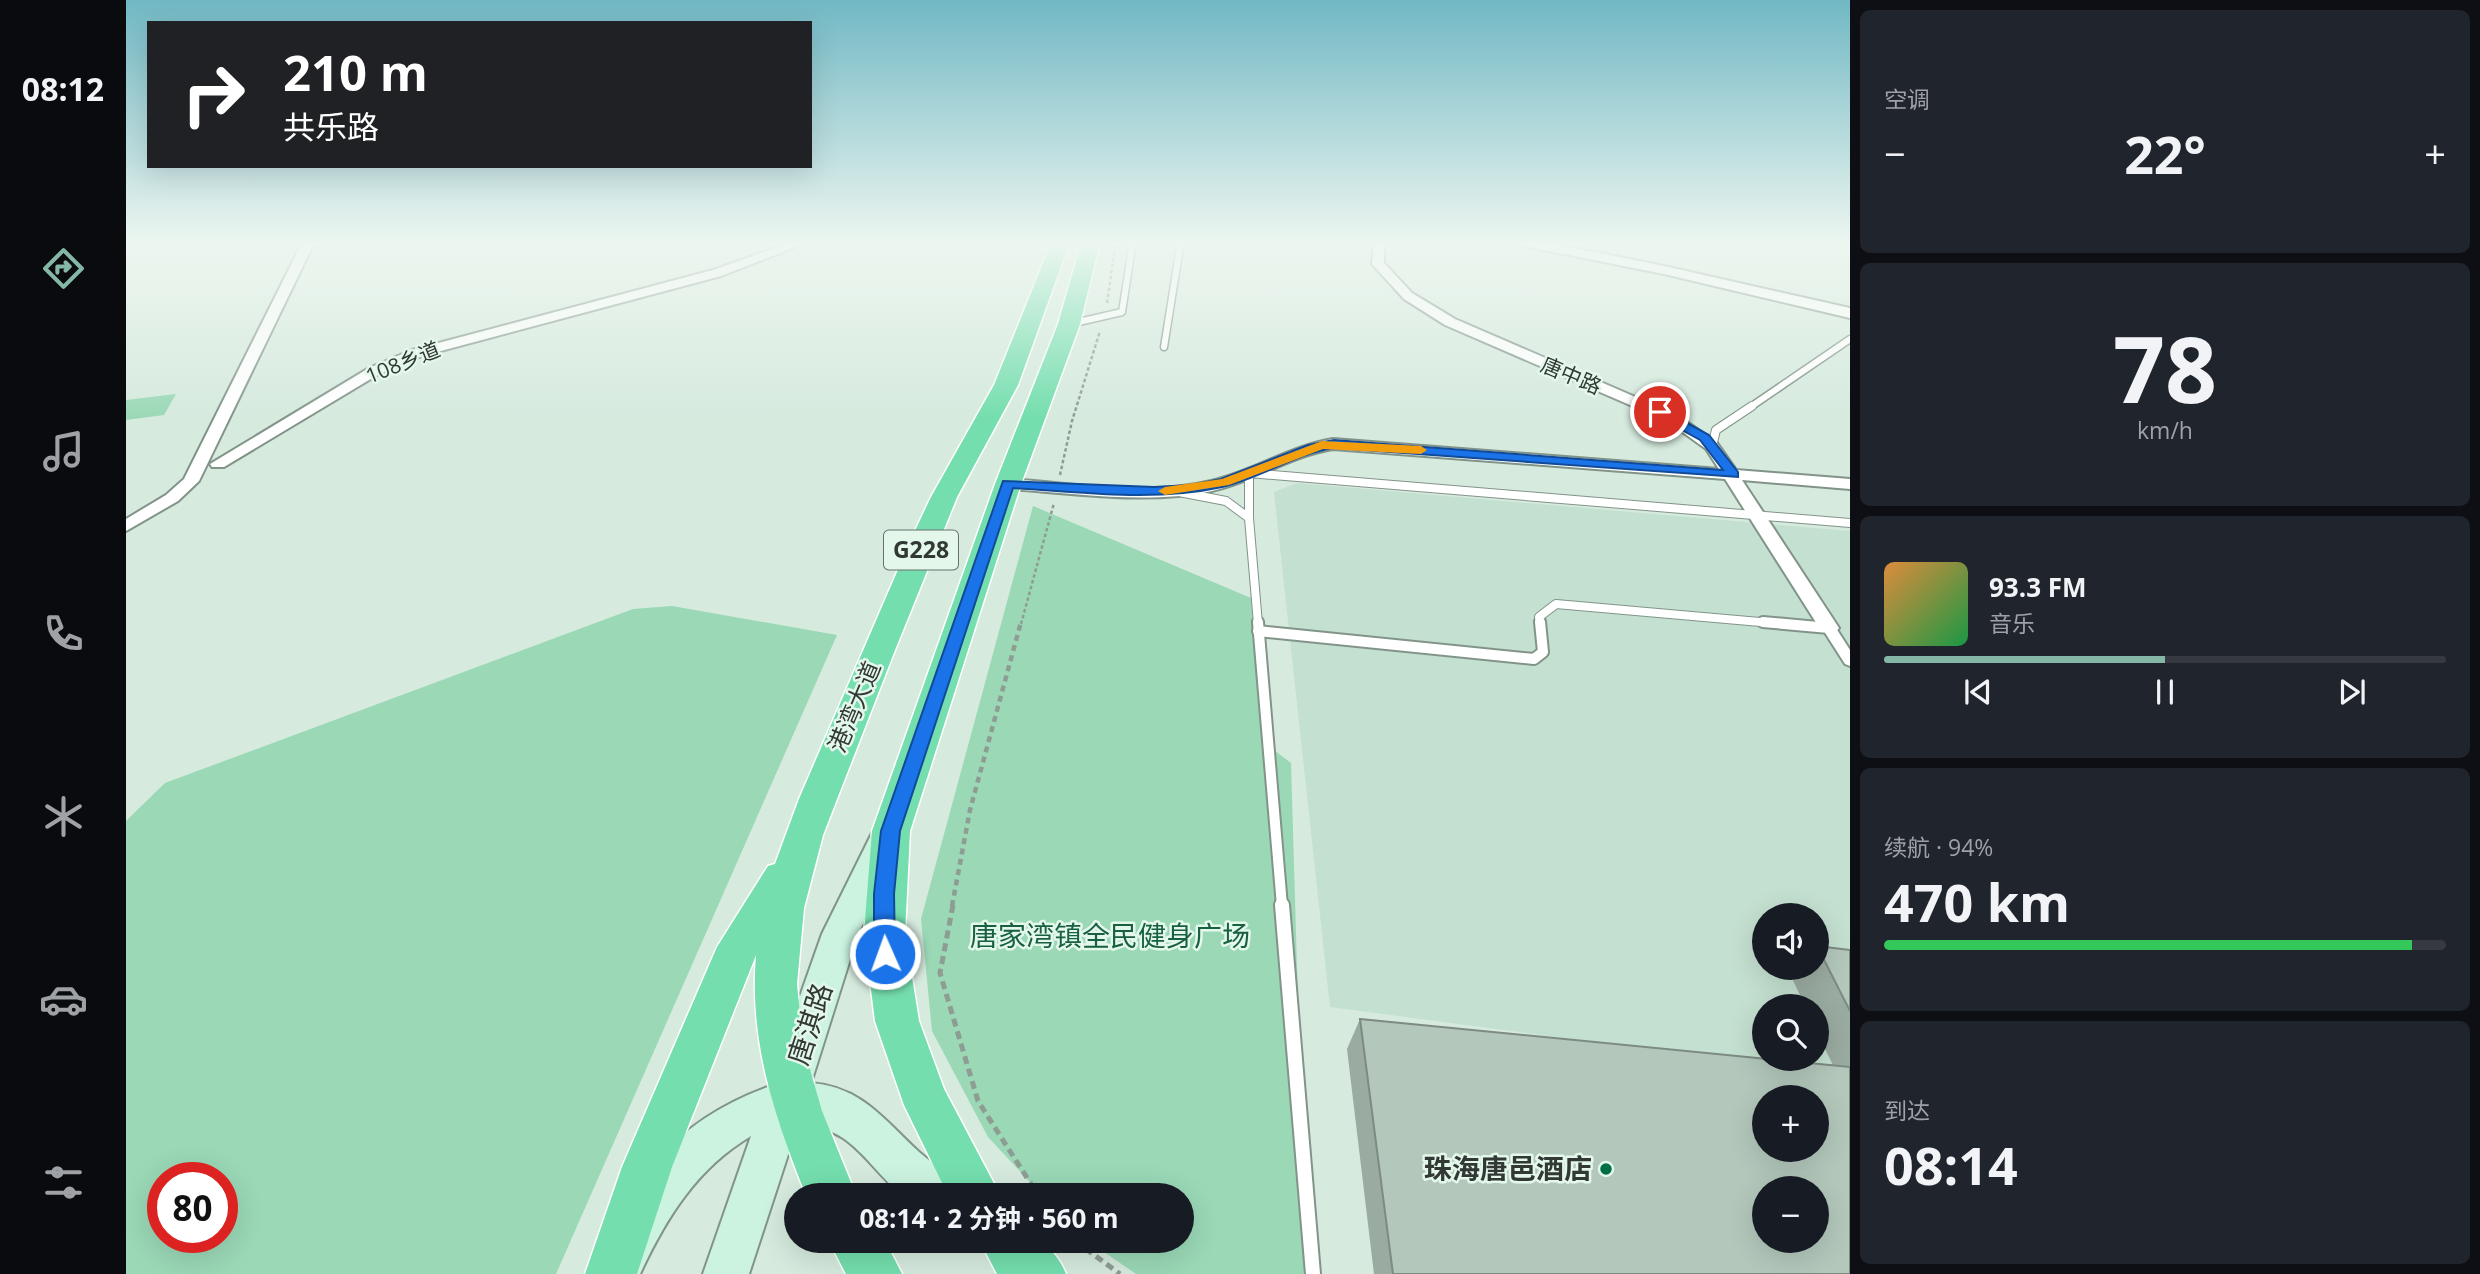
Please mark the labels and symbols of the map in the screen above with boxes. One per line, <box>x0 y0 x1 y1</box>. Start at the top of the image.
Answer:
street label: 108乡道 <box>361 334 444 390</box>
street label: 唐中路 <box>1537 350 1606 400</box>
pin <box>1630 382 1690 442</box>
road number: G228 <box>884 530 958 570</box>
street label: 港湾大道 <box>820 656 888 757</box>
park label: 唐家湾镇全民健身广场 <box>970 916 1250 954</box>
position arrow <box>848 917 922 991</box>
street label: 唐淇路 <box>778 978 840 1070</box>
place label: 珠海唐邑酒店 <box>1424 1149 1592 1187</box>
marker: 珠海唐邑酒店 <box>1598 1161 1614 1177</box>
speed limit sign: 80 <box>147 1162 238 1253</box>

